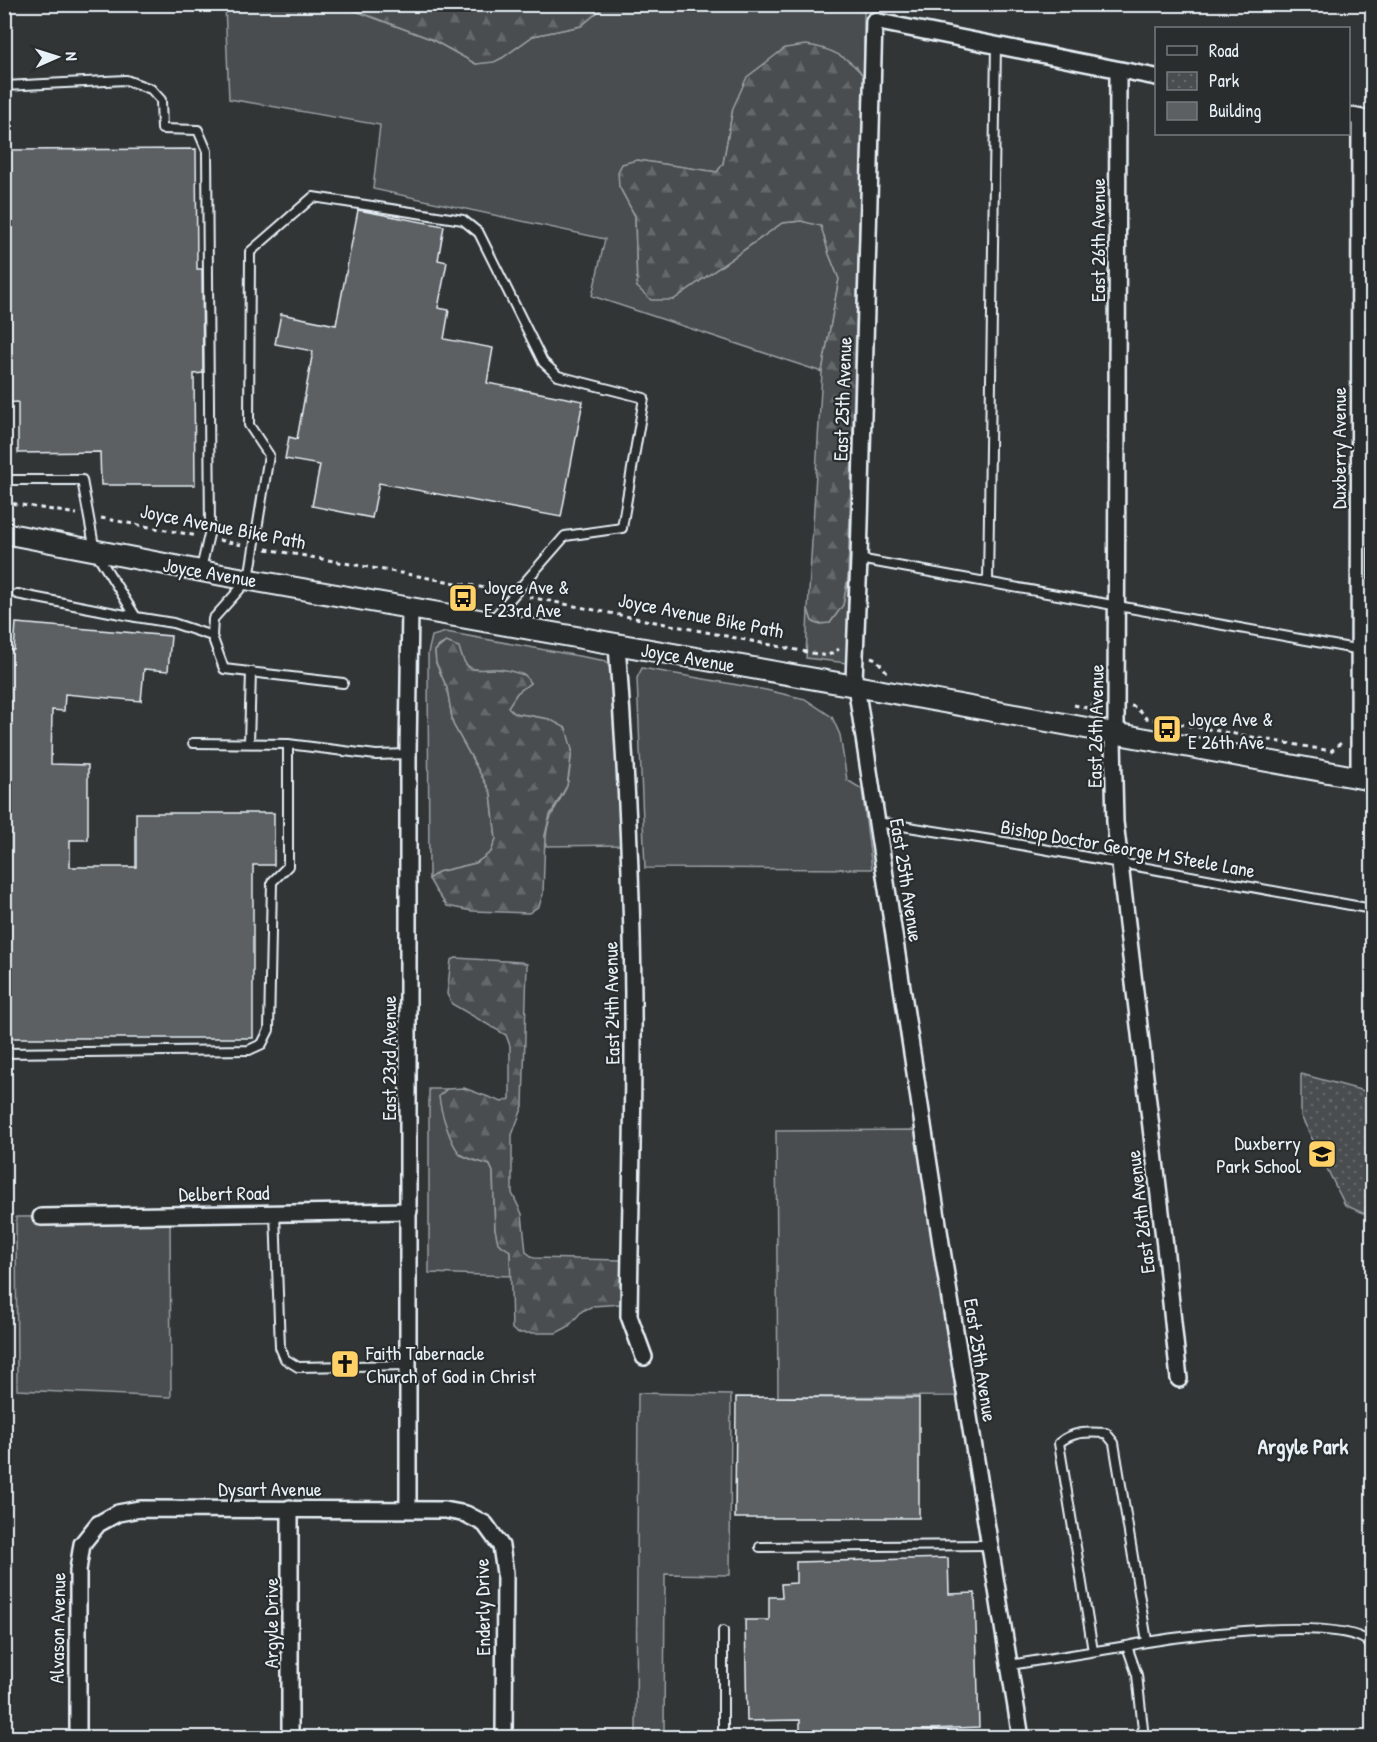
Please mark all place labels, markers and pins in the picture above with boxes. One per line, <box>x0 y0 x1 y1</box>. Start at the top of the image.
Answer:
place label: Joyce Ave & E 23rd Ave <box>484 573 569 623</box>
bus stop icon: Joyce Ave & E 23rd Ave <box>447 582 479 614</box>
place label: Joyce Ave & E 26th Ave <box>1188 705 1273 755</box>
bus stop icon: Joyce Ave & E 26th Ave <box>1151 713 1183 745</box>
place label: Duxberry Park School <box>1216 1129 1302 1179</box>
school or university icon: Duxberry Park School <box>1306 1138 1338 1170</box>
place label: Faith Tabernacle Church of God in Christ <box>365 1339 537 1389</box>
church icon: Faith Tabernacle Church of God in Christ <box>329 1348 361 1380</box>

